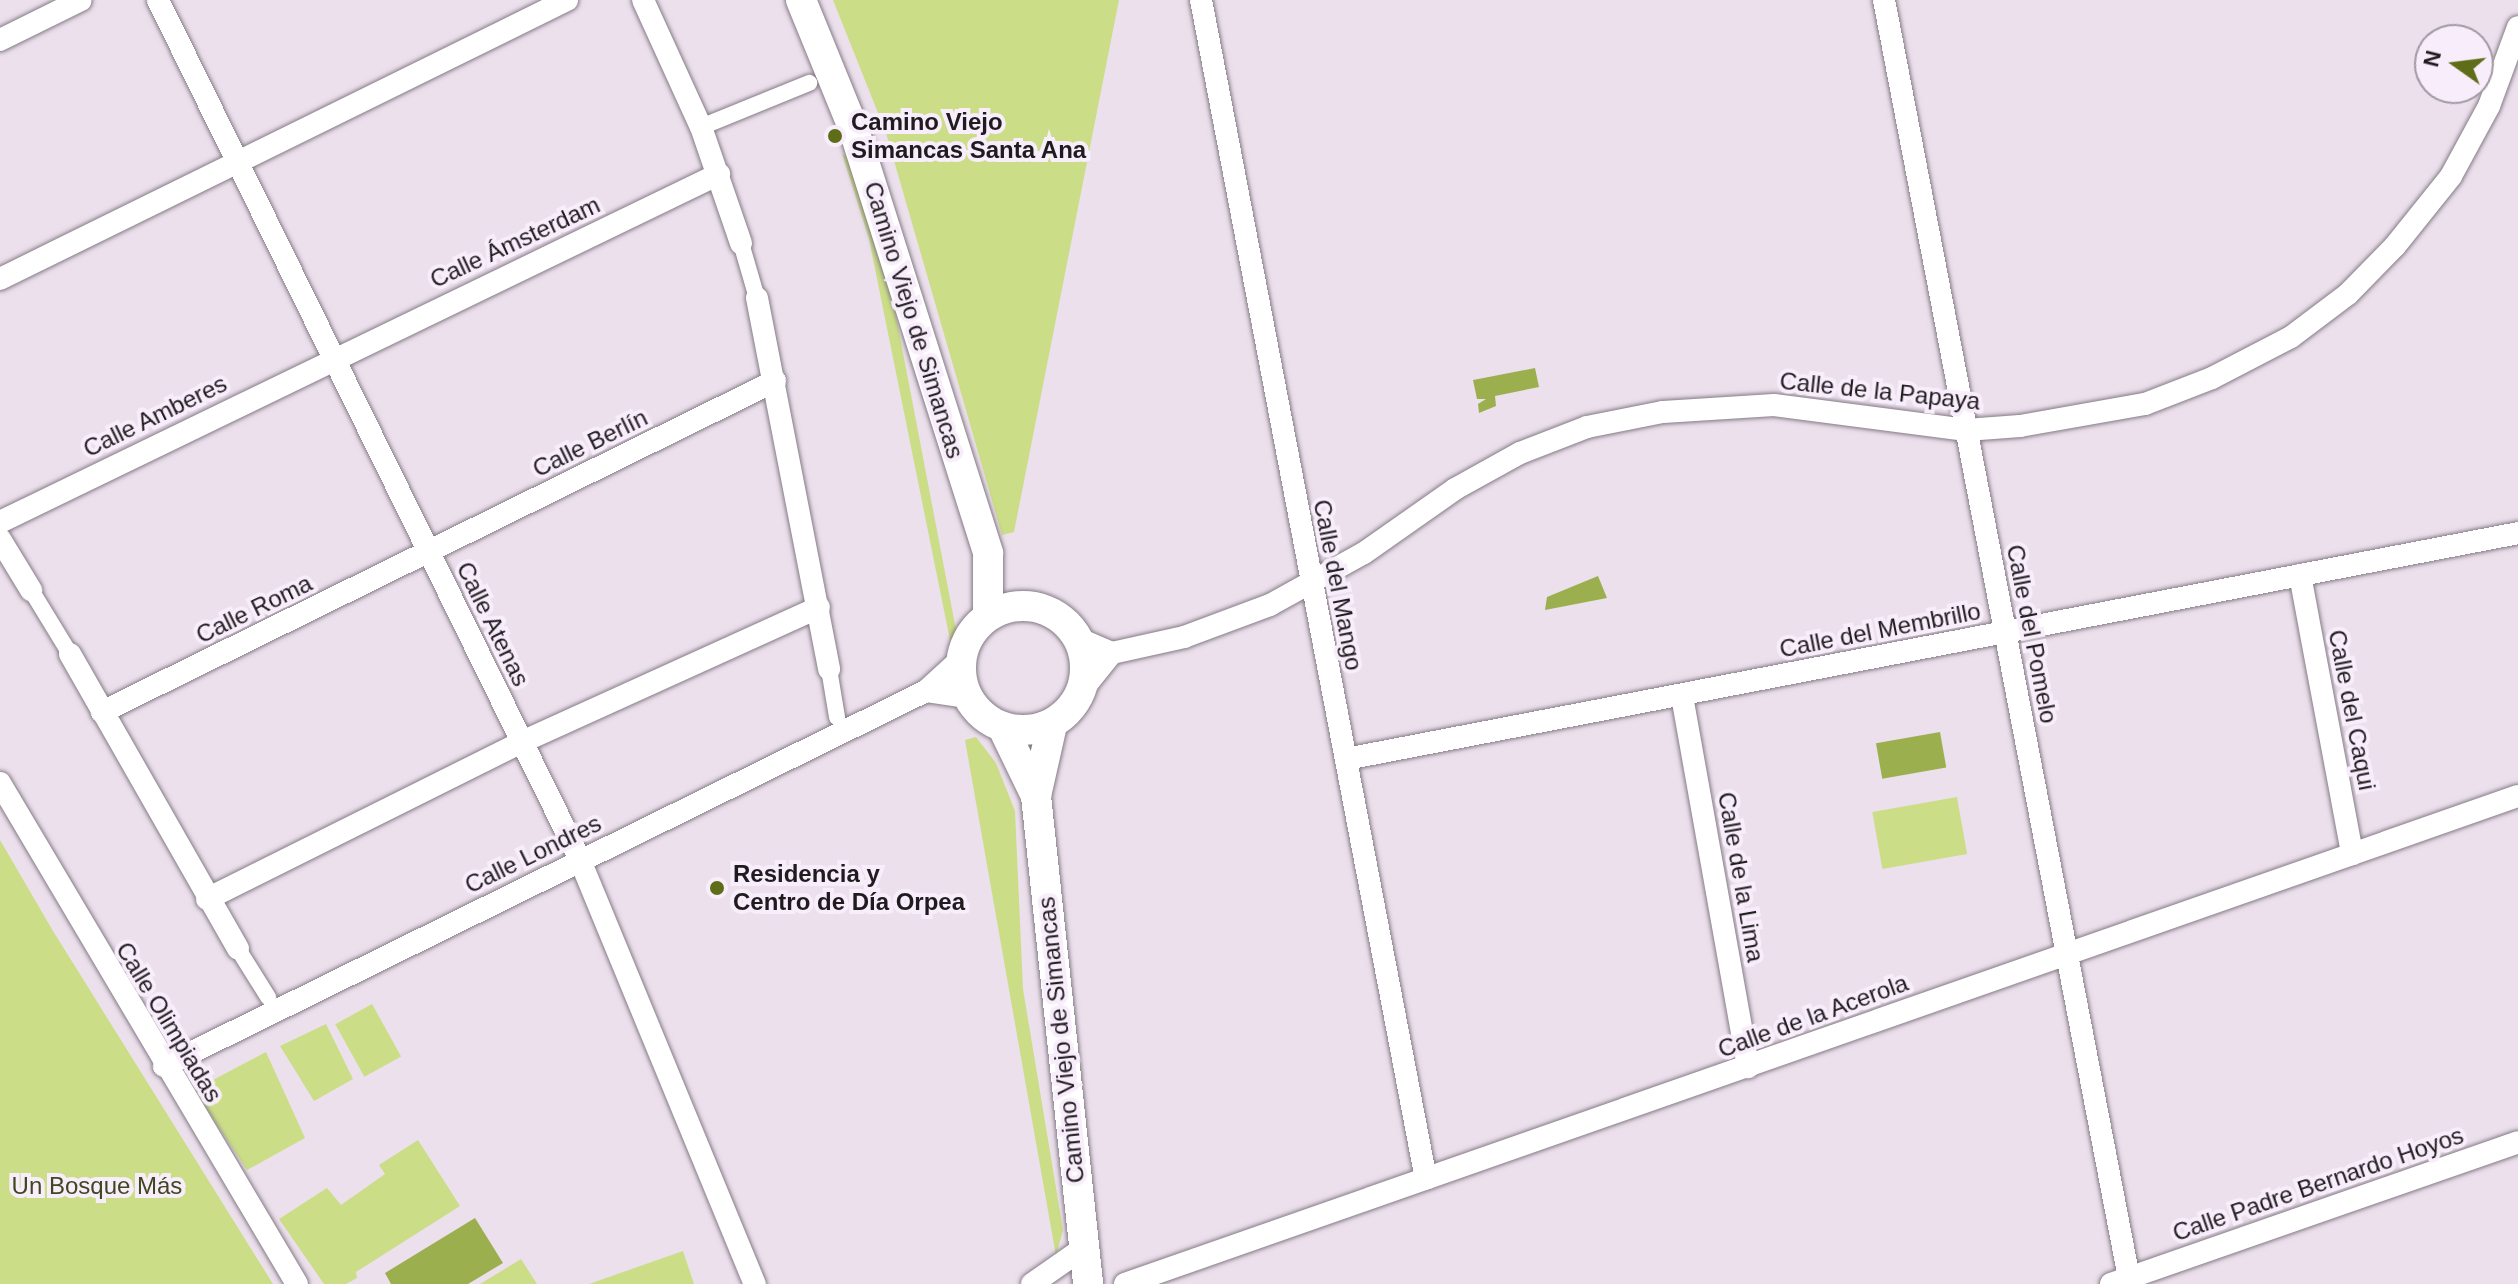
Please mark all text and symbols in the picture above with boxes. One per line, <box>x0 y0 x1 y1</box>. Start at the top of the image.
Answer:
north arrow <box>2414 24 2494 104</box>
text: N <box>2418 48 2446 69</box>
place label: Camino Viejo Simancas Santa Ana <box>851 108 1087 164</box>
marker: Camino Viejo Simancas Santa Ana <box>826 127 844 145</box>
street label: Camino Viejo de Simancas <box>858 178 970 462</box>
street label: Calle Ámsterdam <box>426 190 604 294</box>
street label: Calle de la Papaya <box>1778 366 1982 416</box>
street label: Calle Amberes <box>78 369 232 463</box>
street label: Calle Berlín <box>528 403 652 483</box>
street label: Calle del Mango <box>1307 497 1369 673</box>
street label: Calle del Pomelo <box>2001 542 2063 726</box>
street label: Calle Atenas <box>450 557 536 691</box>
street label: Calle Roma <box>191 569 317 649</box>
street label: Calle del Membrillo <box>1777 596 1983 664</box>
street label: Calle del Caqui <box>2322 627 2382 793</box>
street label: Calle de la Lima <box>1712 790 1770 964</box>
street label: Calle Londres <box>460 809 606 899</box>
place label: Residencia y Centro de Día Orpea <box>733 860 965 916</box>
marker: Residencia y Centro de Día Orpea <box>708 879 726 897</box>
street label: Camino Viejo de Simancas <box>1032 895 1090 1185</box>
street label: Calle Olimpiadas <box>110 937 228 1107</box>
street label: Calle de la Acerola <box>1713 968 1913 1064</box>
street label: Calle Padre Bernardo Hoyos <box>2169 1121 2467 1247</box>
park label: Un Bosque Más <box>12 1172 182 1200</box>

